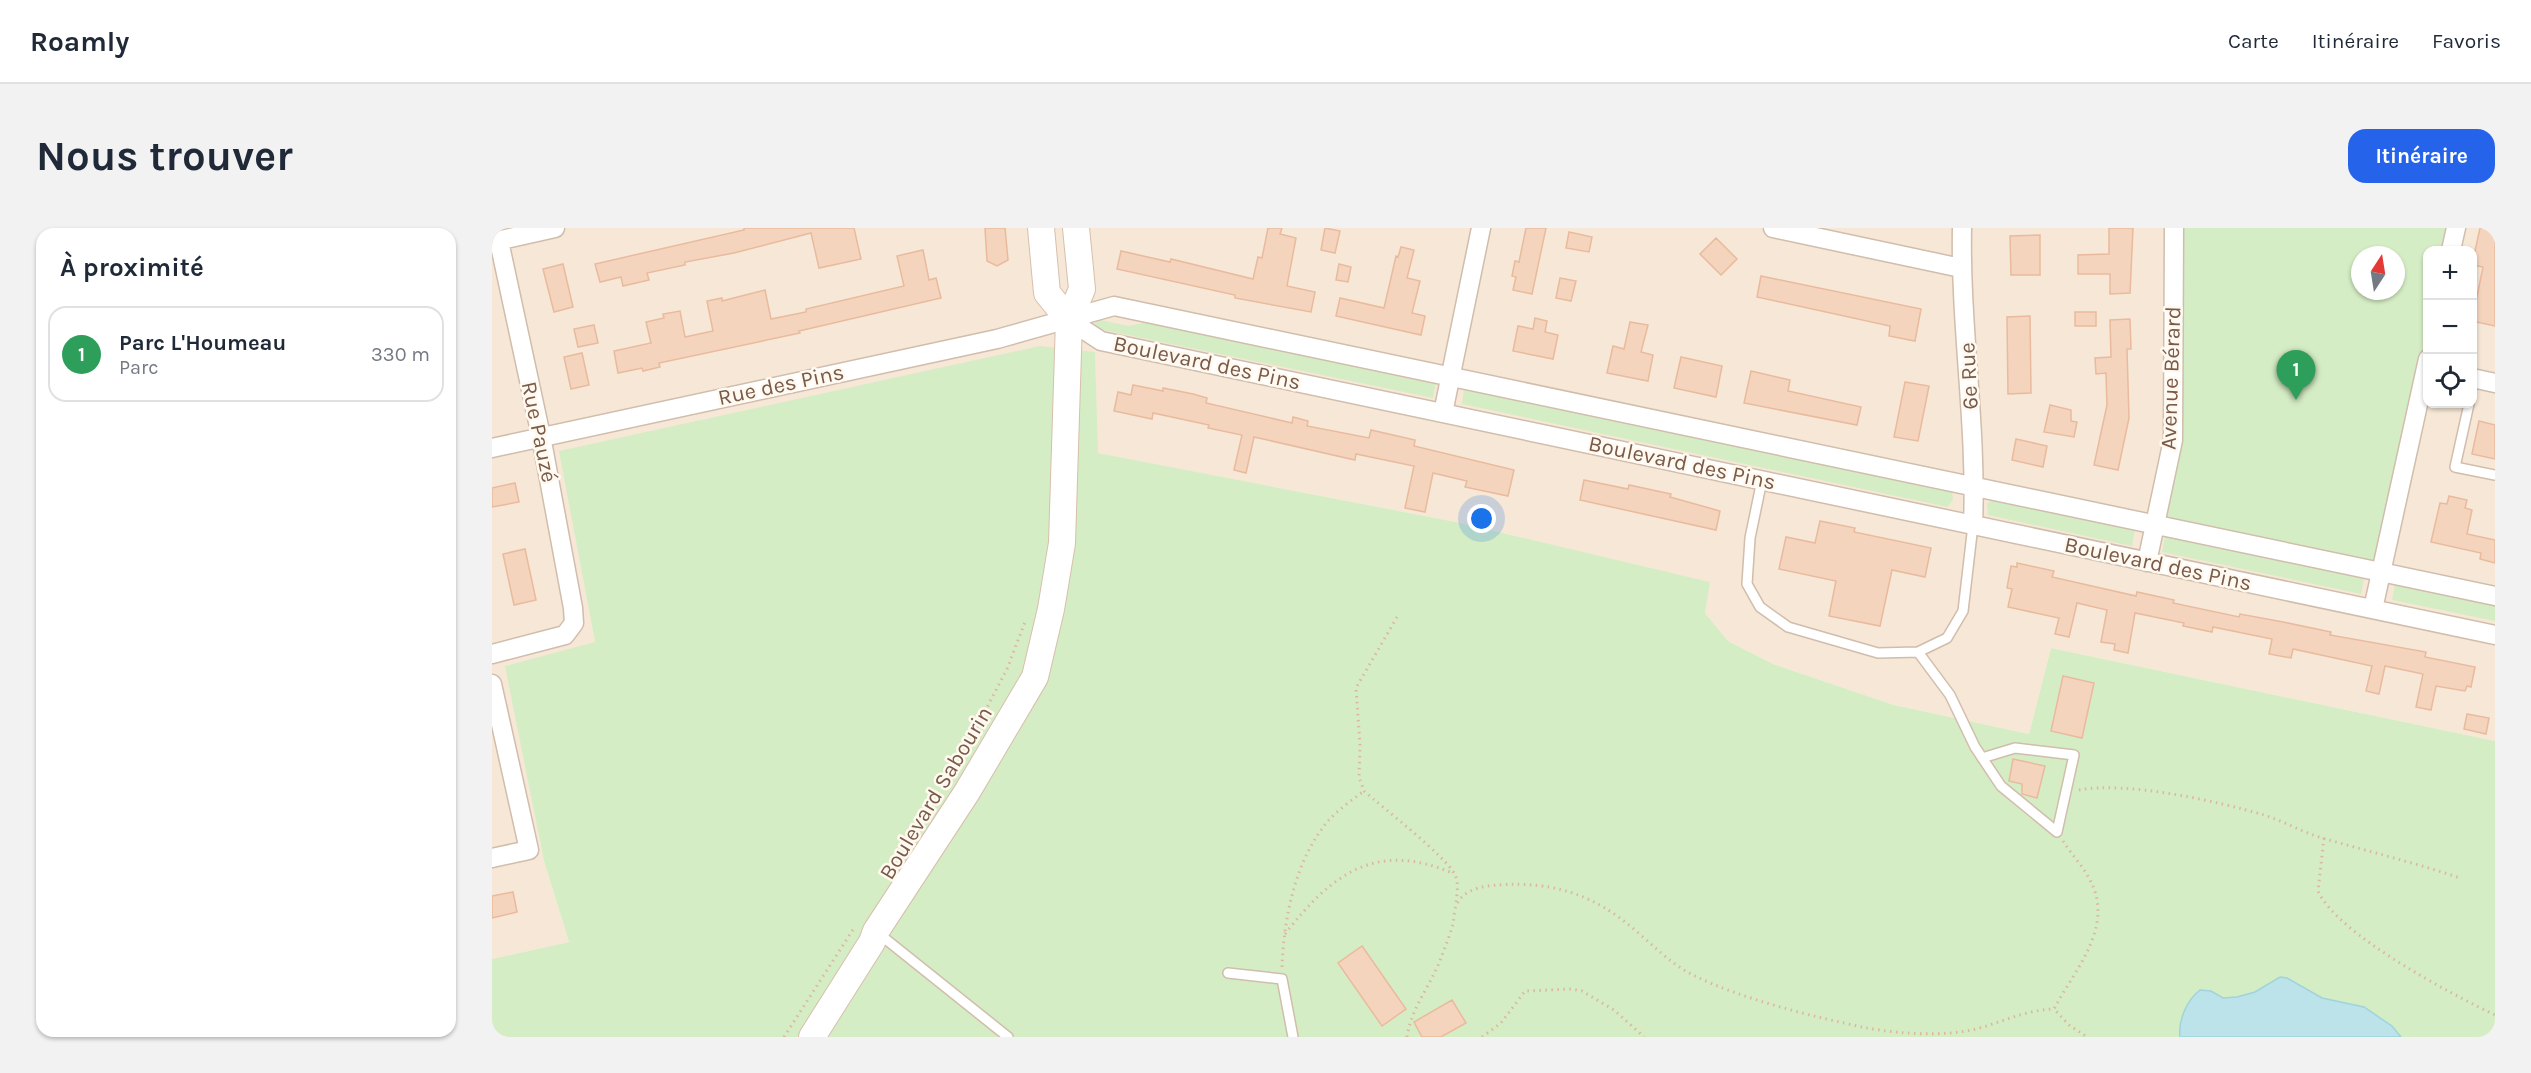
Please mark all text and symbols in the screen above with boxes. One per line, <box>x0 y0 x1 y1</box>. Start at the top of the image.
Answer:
text: Roamly <box>30 25 129 58</box>
text: Carte <box>2228 29 2279 53</box>
text: Itinéraire <box>2312 29 2399 53</box>
text: Favoris <box>2432 29 2501 53</box>
button: Itinéraire <box>2348 129 2495 183</box>
text: Nous trouver <box>36 131 293 181</box>
north arrow <box>2351 246 2405 300</box>
map controls <box>2423 246 2477 408</box>
button: + <box>2423 246 2477 300</box>
text: À proximité <box>60 252 204 283</box>
button: − <box>2423 300 2477 354</box>
street label: Avenue Bérard <box>2156 306 2186 450</box>
text: Parc L'Houmeau <box>119 330 286 356</box>
street label: Boulevard des Pins <box>1111 330 1303 396</box>
street label: 6e Rue <box>1954 342 1984 410</box>
text: 1 <box>78 343 85 366</box>
text: 330 m <box>371 343 430 366</box>
pin: 1 <box>2276 350 2316 400</box>
button: locate <box>2423 354 2477 408</box>
text: Parc <box>119 356 159 379</box>
street label: Rue des Pins <box>716 359 846 411</box>
street label: Rue Pauzé <box>516 379 562 485</box>
street label: Boulevard des Pins <box>1586 430 1778 496</box>
your location <box>1467 504 1496 533</box>
street label: Boulevard des Pins <box>2062 531 2254 597</box>
street label: Boulevard Sabourin <box>874 702 998 884</box>

